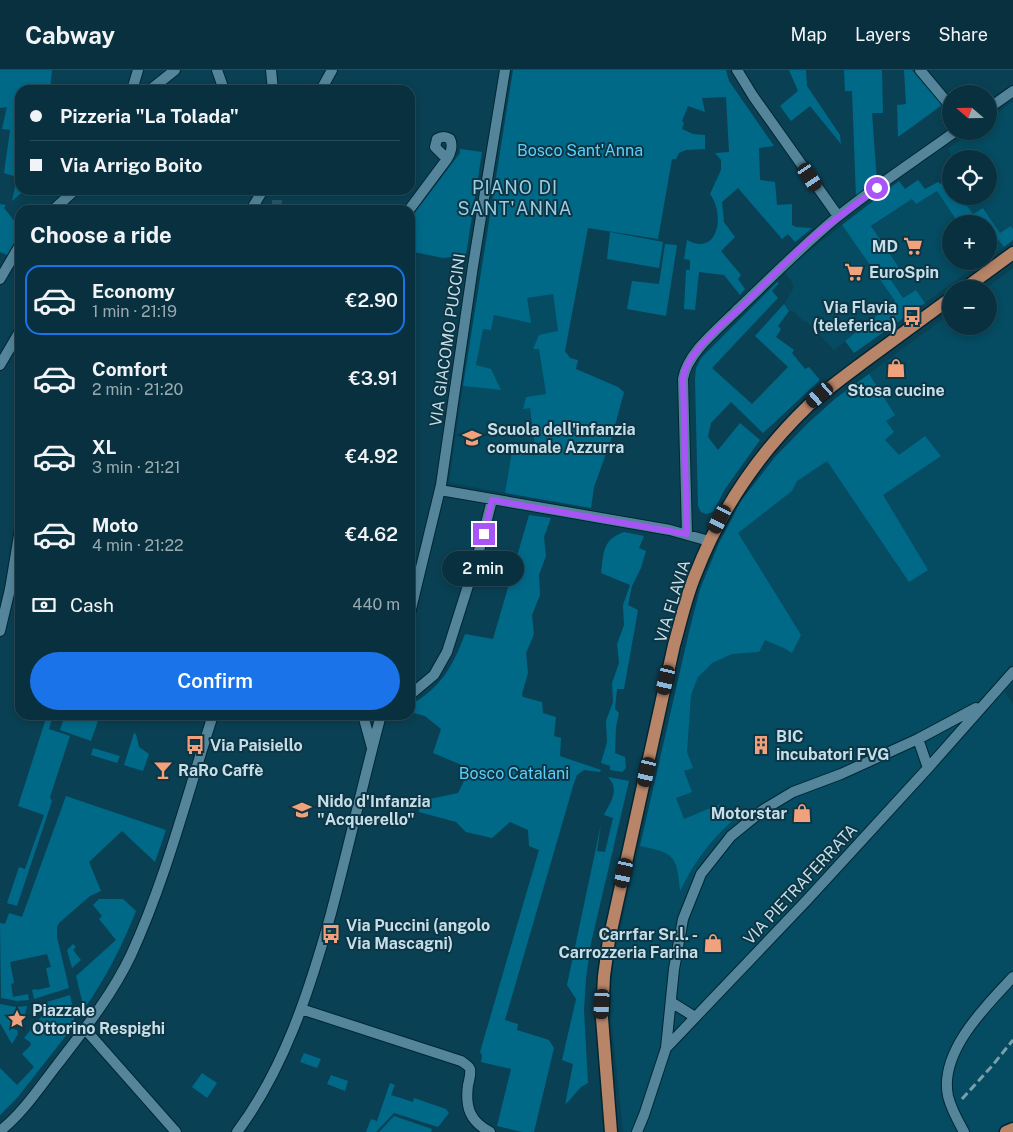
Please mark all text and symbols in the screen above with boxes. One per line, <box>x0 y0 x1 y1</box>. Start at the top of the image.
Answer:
text: Cabway <box>25 21 115 49</box>
text: Map <box>791 24 827 45</box>
text: Layers <box>855 24 911 45</box>
text: Share <box>939 24 988 45</box>
north arrow <box>942 85 998 140</box>
map controls <box>942 85 997 335</box>
text: Pizzeria "La Tolada" <box>60 105 239 127</box>
park label: Bosco Sant'Anna <box>517 141 643 160</box>
button: locate <box>942 150 997 205</box>
text: Via Arrigo Boito <box>60 154 202 176</box>
car <box>795 160 824 194</box>
district label: PIANO DI SANT'ANNA <box>458 177 572 219</box>
route start <box>866 177 888 199</box>
button: + <box>942 215 997 270</box>
text: Choose a ride <box>30 222 172 248</box>
supermarket icon: MD <box>902 235 924 257</box>
place label: MD <box>872 237 898 256</box>
street label: VIA GIACOMO PUCCINI <box>426 252 469 428</box>
supermarket icon: EuroSpin <box>843 261 865 283</box>
place label: EuroSpin <box>869 263 939 282</box>
icon: car <box>32 278 77 323</box>
text: Economy <box>92 280 175 302</box>
button: − <box>942 280 997 335</box>
text: €2.90 <box>346 289 398 311</box>
place label: Via Flavia (teleferica) <box>813 298 897 335</box>
text: 1 min · 21:19 <box>92 302 177 321</box>
bus stop icon: Via Flavia (teleferica) <box>901 305 923 327</box>
icon: car <box>32 356 77 401</box>
shop icon: Stosa cucine <box>885 357 907 379</box>
text: Comfort <box>92 358 168 380</box>
text: €3.91 <box>349 367 398 389</box>
car <box>803 379 836 411</box>
text: 2 min · 21:20 <box>92 380 183 399</box>
place label: Stosa cucine <box>847 381 945 400</box>
place label: Scuola dell'infanzia comunale Azzurra <box>487 420 636 457</box>
school or university icon: Scuola dell'infanzia comunale Azzurra <box>461 427 483 449</box>
icon: car <box>32 434 77 479</box>
text: XL <box>92 436 117 458</box>
text: €4.92 <box>345 445 398 467</box>
text: 3 min · 21:21 <box>92 458 180 477</box>
car <box>706 502 733 536</box>
icon: car <box>32 512 77 557</box>
text: Moto <box>92 514 138 536</box>
text: €4.62 <box>345 523 398 545</box>
route end <box>473 523 495 545</box>
text: 4 min · 21:22 <box>92 536 183 555</box>
callout: 2 min <box>443 552 525 586</box>
street label: VIA FLAVIA <box>651 557 694 645</box>
text: 2 min <box>462 559 504 578</box>
icon: cash <box>30 591 58 619</box>
text: Cash <box>70 594 114 616</box>
text: 440 m <box>352 595 400 614</box>
button: Confirm <box>30 652 400 710</box>
car <box>655 664 676 696</box>
place label: BIC incubatori FVG <box>776 727 889 764</box>
bus stop icon: Via Paisiello <box>184 734 206 756</box>
building icon: BIC incubatori FVG <box>750 734 772 756</box>
place label: Via Paisiello <box>210 736 303 755</box>
car <box>636 756 657 788</box>
bar icon: RaRo Caffè <box>152 759 174 781</box>
place label: RaRo Caffè <box>178 761 264 780</box>
park label: Bosco Catalani <box>459 764 569 783</box>
place label: Nido d'Infanzia "Acquerello" <box>317 792 431 829</box>
school or university icon: Nido d'Infanzia "Acquerello" <box>291 799 313 821</box>
shop icon: Motorstar <box>791 802 813 824</box>
place label: Motorstar <box>711 804 787 823</box>
street label: VIA PIETRAFERRATA <box>740 820 861 949</box>
car <box>613 857 634 889</box>
place label: Via Puccini (angolo Via Mascagni) <box>346 916 490 953</box>
bus stop icon: Via Puccini (angolo Via Mascagni) <box>320 923 342 945</box>
place label: Carrfar Sr.l. - Carrozzeria Farina <box>559 925 698 962</box>
shop icon: Carrfar Sr.l. - Carrozzeria Farina <box>702 932 724 954</box>
car <box>593 989 610 1019</box>
place label: Piazzale Ottorino Respighi <box>32 1001 165 1038</box>
place icon: Piazzale Ottorino Respighi <box>6 1008 28 1030</box>

